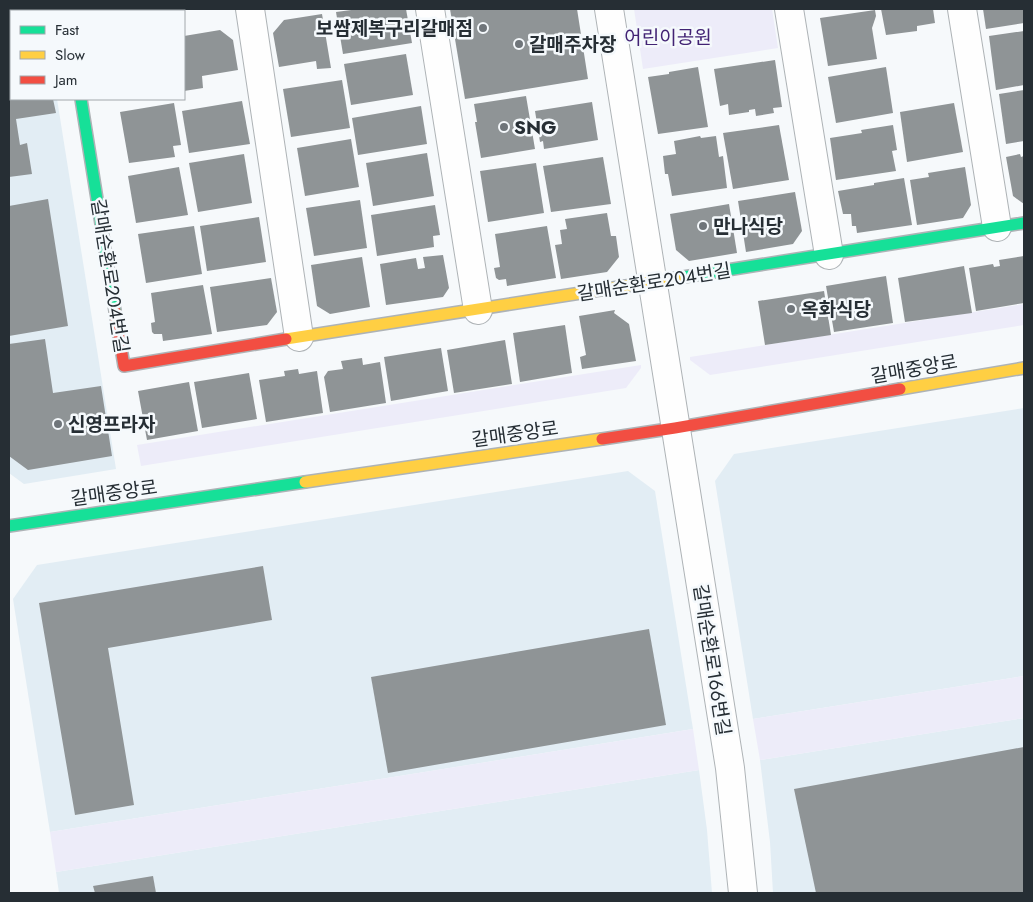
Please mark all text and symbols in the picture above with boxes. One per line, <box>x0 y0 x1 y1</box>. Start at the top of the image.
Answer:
legend <box>10 10 185 100</box>
place label: 보쌈제복구리갈매점 <box>316 15 473 42</box>
text: Fast <box>55 19 79 41</box>
marker: 보쌈제복구리갈매점 <box>477 22 489 34</box>
park label: 어린이공원 <box>624 24 712 51</box>
place label: 갈매주차장 <box>529 31 616 58</box>
marker: 갈매주차장 <box>513 38 525 50</box>
text: Slow <box>55 44 86 66</box>
text: Jam <box>53 69 78 91</box>
place label: SNG <box>514 114 556 141</box>
marker: SNG <box>498 121 510 133</box>
street label: 갈매순환로204번길 <box>84 197 136 355</box>
place label: 만나식당 <box>713 213 783 240</box>
marker: 만나식당 <box>697 220 709 232</box>
street label: 갈매순환로204번길 <box>575 256 733 308</box>
place label: 옥화식당 <box>801 296 871 323</box>
marker: 옥화식당 <box>785 303 797 315</box>
street label: 갈매중앙로 <box>869 348 959 390</box>
place label: 신영프라자 <box>68 411 156 438</box>
street label: 갈매중앙로 <box>470 415 560 453</box>
marker: 신영프라자 <box>52 418 64 430</box>
street label: 갈매중앙로 <box>69 474 159 512</box>
street label: 갈매순환로166번길 <box>687 582 737 738</box>

